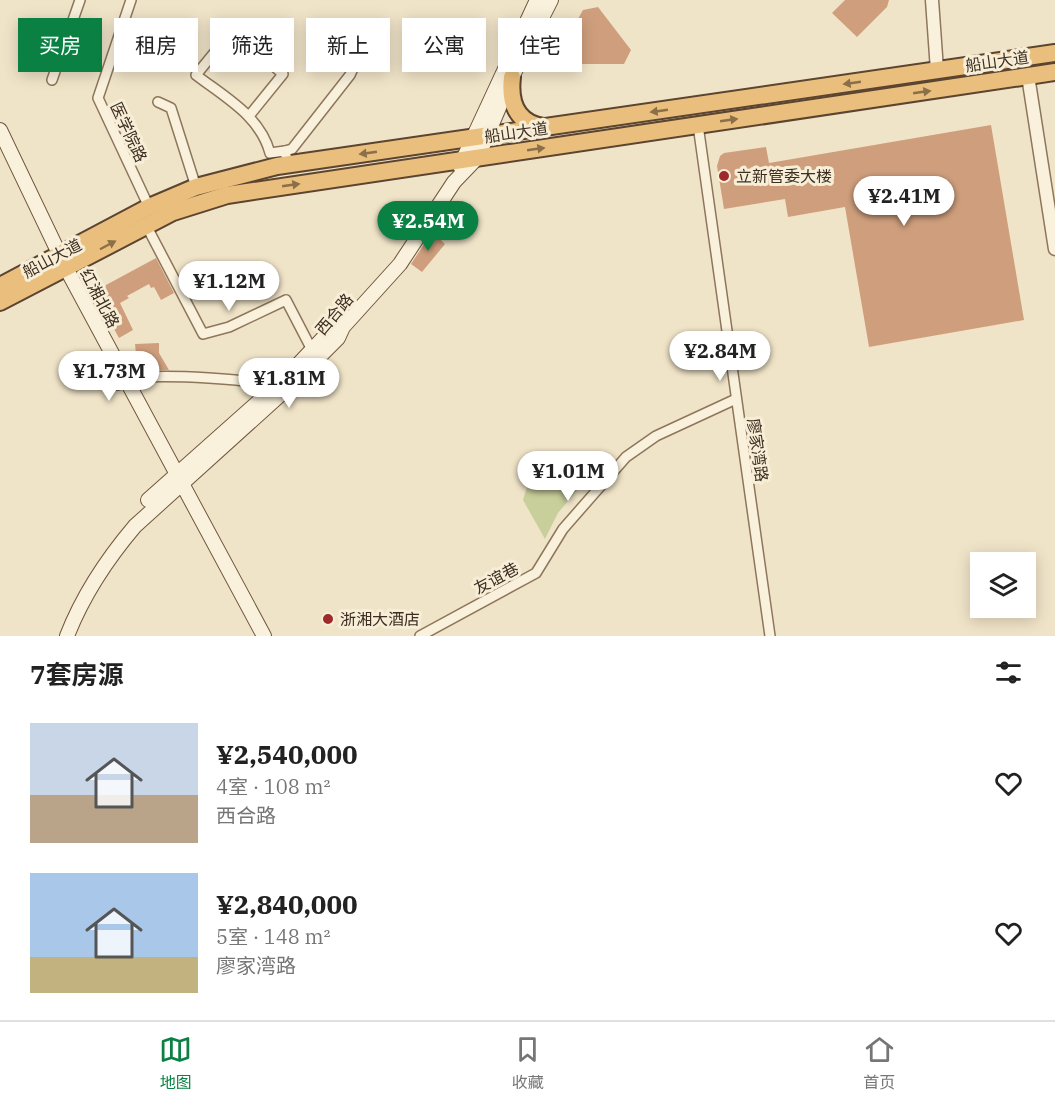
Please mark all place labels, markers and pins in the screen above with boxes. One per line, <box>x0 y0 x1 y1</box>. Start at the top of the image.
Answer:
place label: 立新管委大楼 <box>736 166 832 186</box>
marker: 立新管委大楼 <box>717 169 731 183</box>
pin: ¥2.41M <box>855 176 953 227</box>
pin: ¥2.54M <box>379 201 477 252</box>
pin: ¥1.12M <box>180 261 278 312</box>
pin: ¥2.84M <box>671 331 769 382</box>
pin: ¥1.73M <box>60 351 158 402</box>
pin: ¥1.81M <box>240 358 338 409</box>
pin: ¥1.01M <box>519 451 617 502</box>
place label: 浙湘大酒店 <box>340 609 420 629</box>
marker: 浙湘大酒店 <box>321 612 335 626</box>

